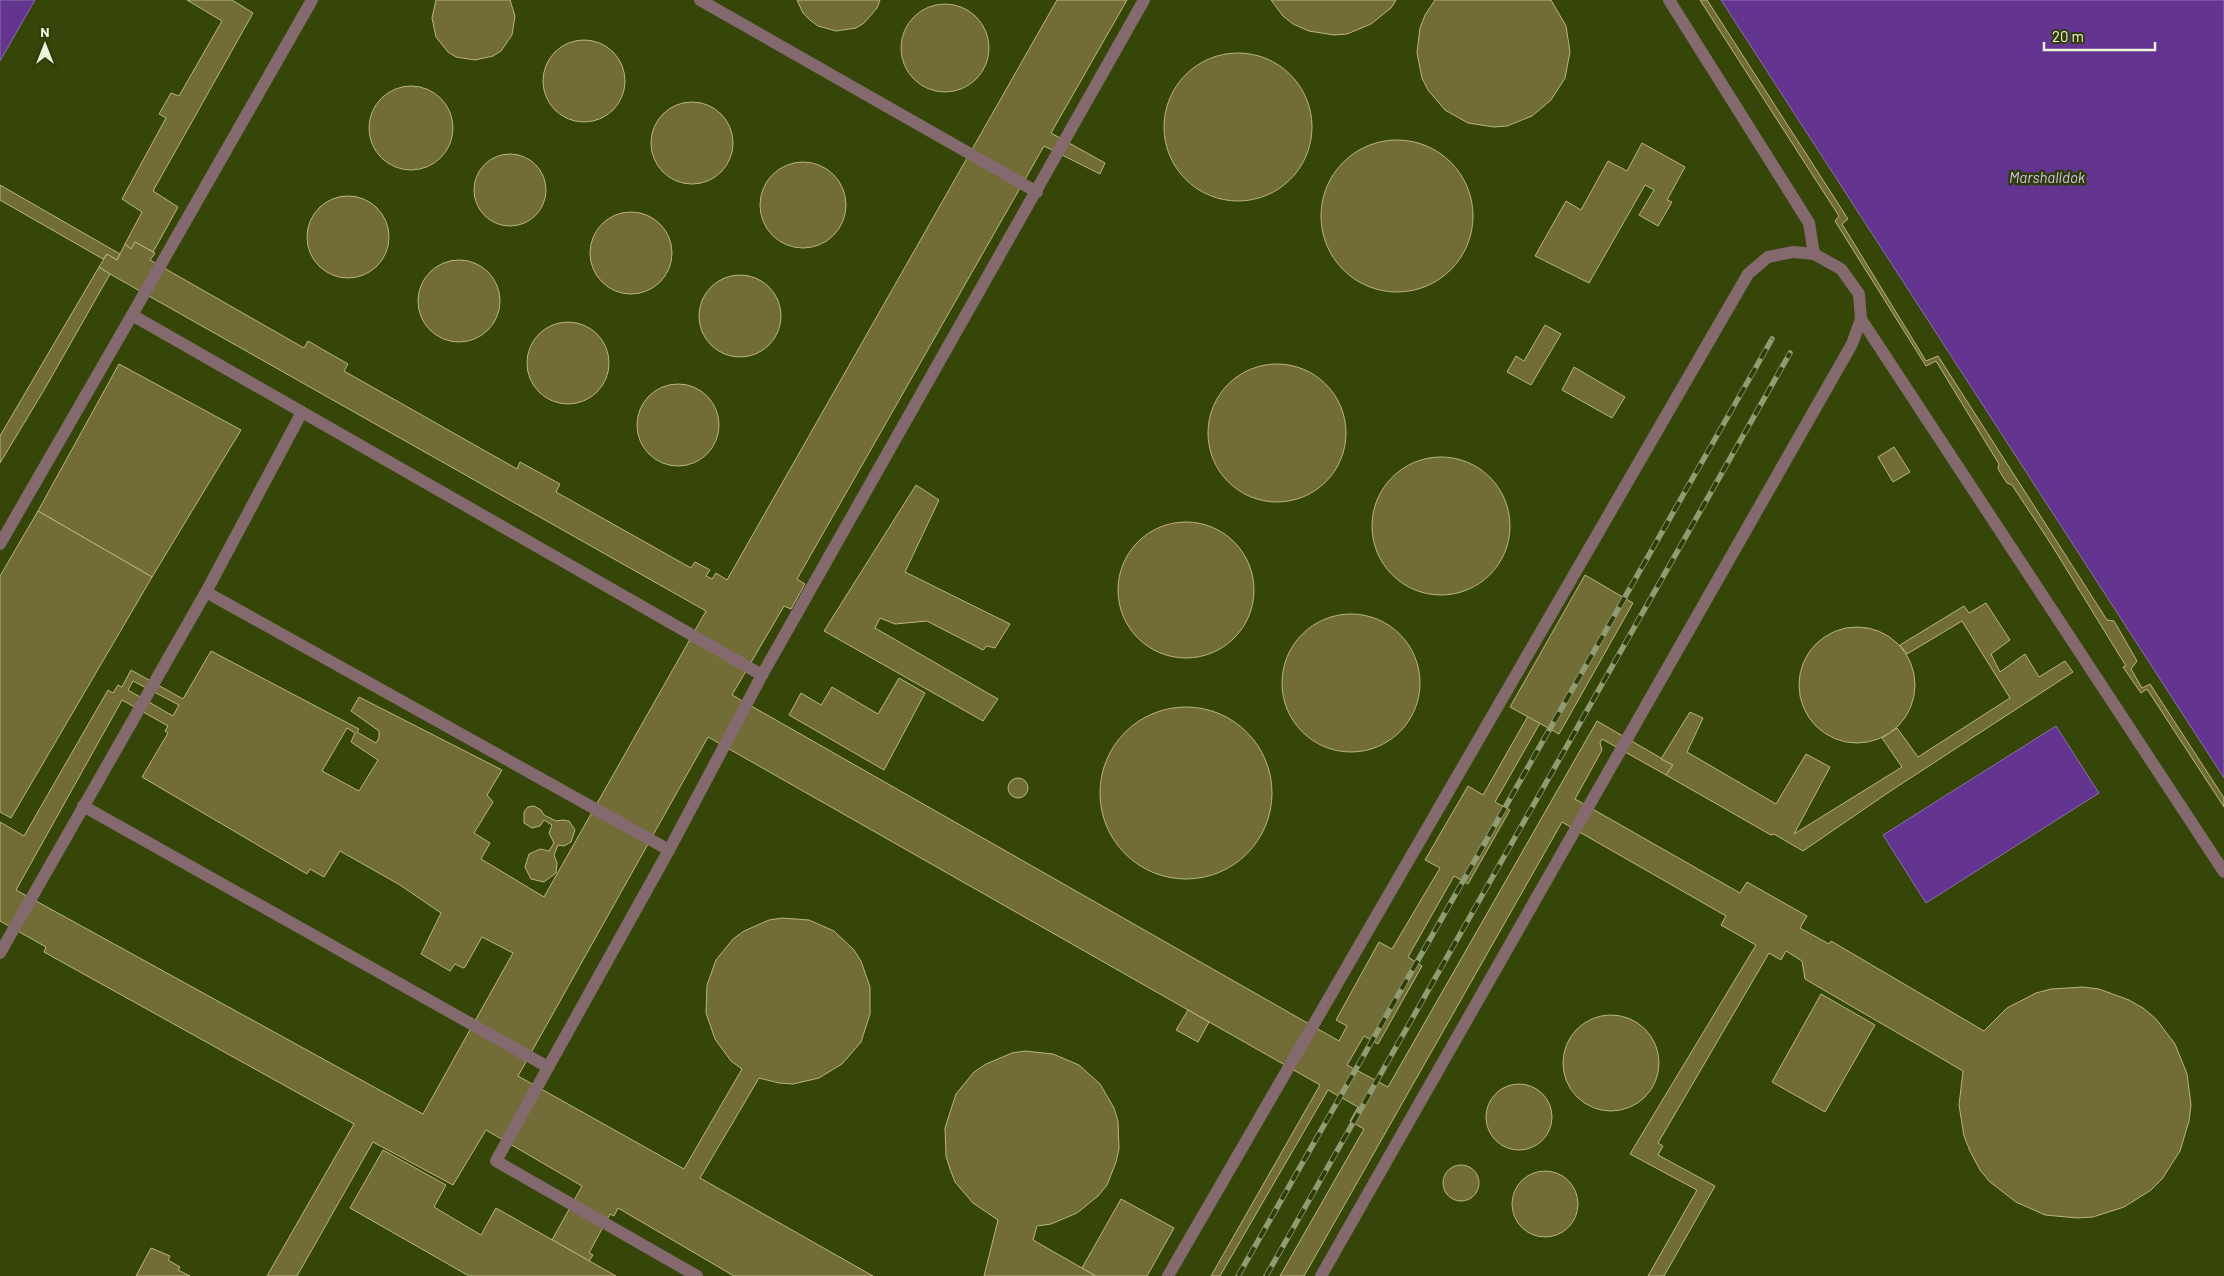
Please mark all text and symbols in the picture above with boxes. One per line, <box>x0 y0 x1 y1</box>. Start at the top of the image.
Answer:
north arrow <box>20 20 70 70</box>
scale bar <box>2044 20 2155 52</box>
text: N <box>40 23 50 40</box>
text: 20 m <box>2052 27 2084 45</box>
water label: Marshalldok <box>2009 168 2086 186</box>

